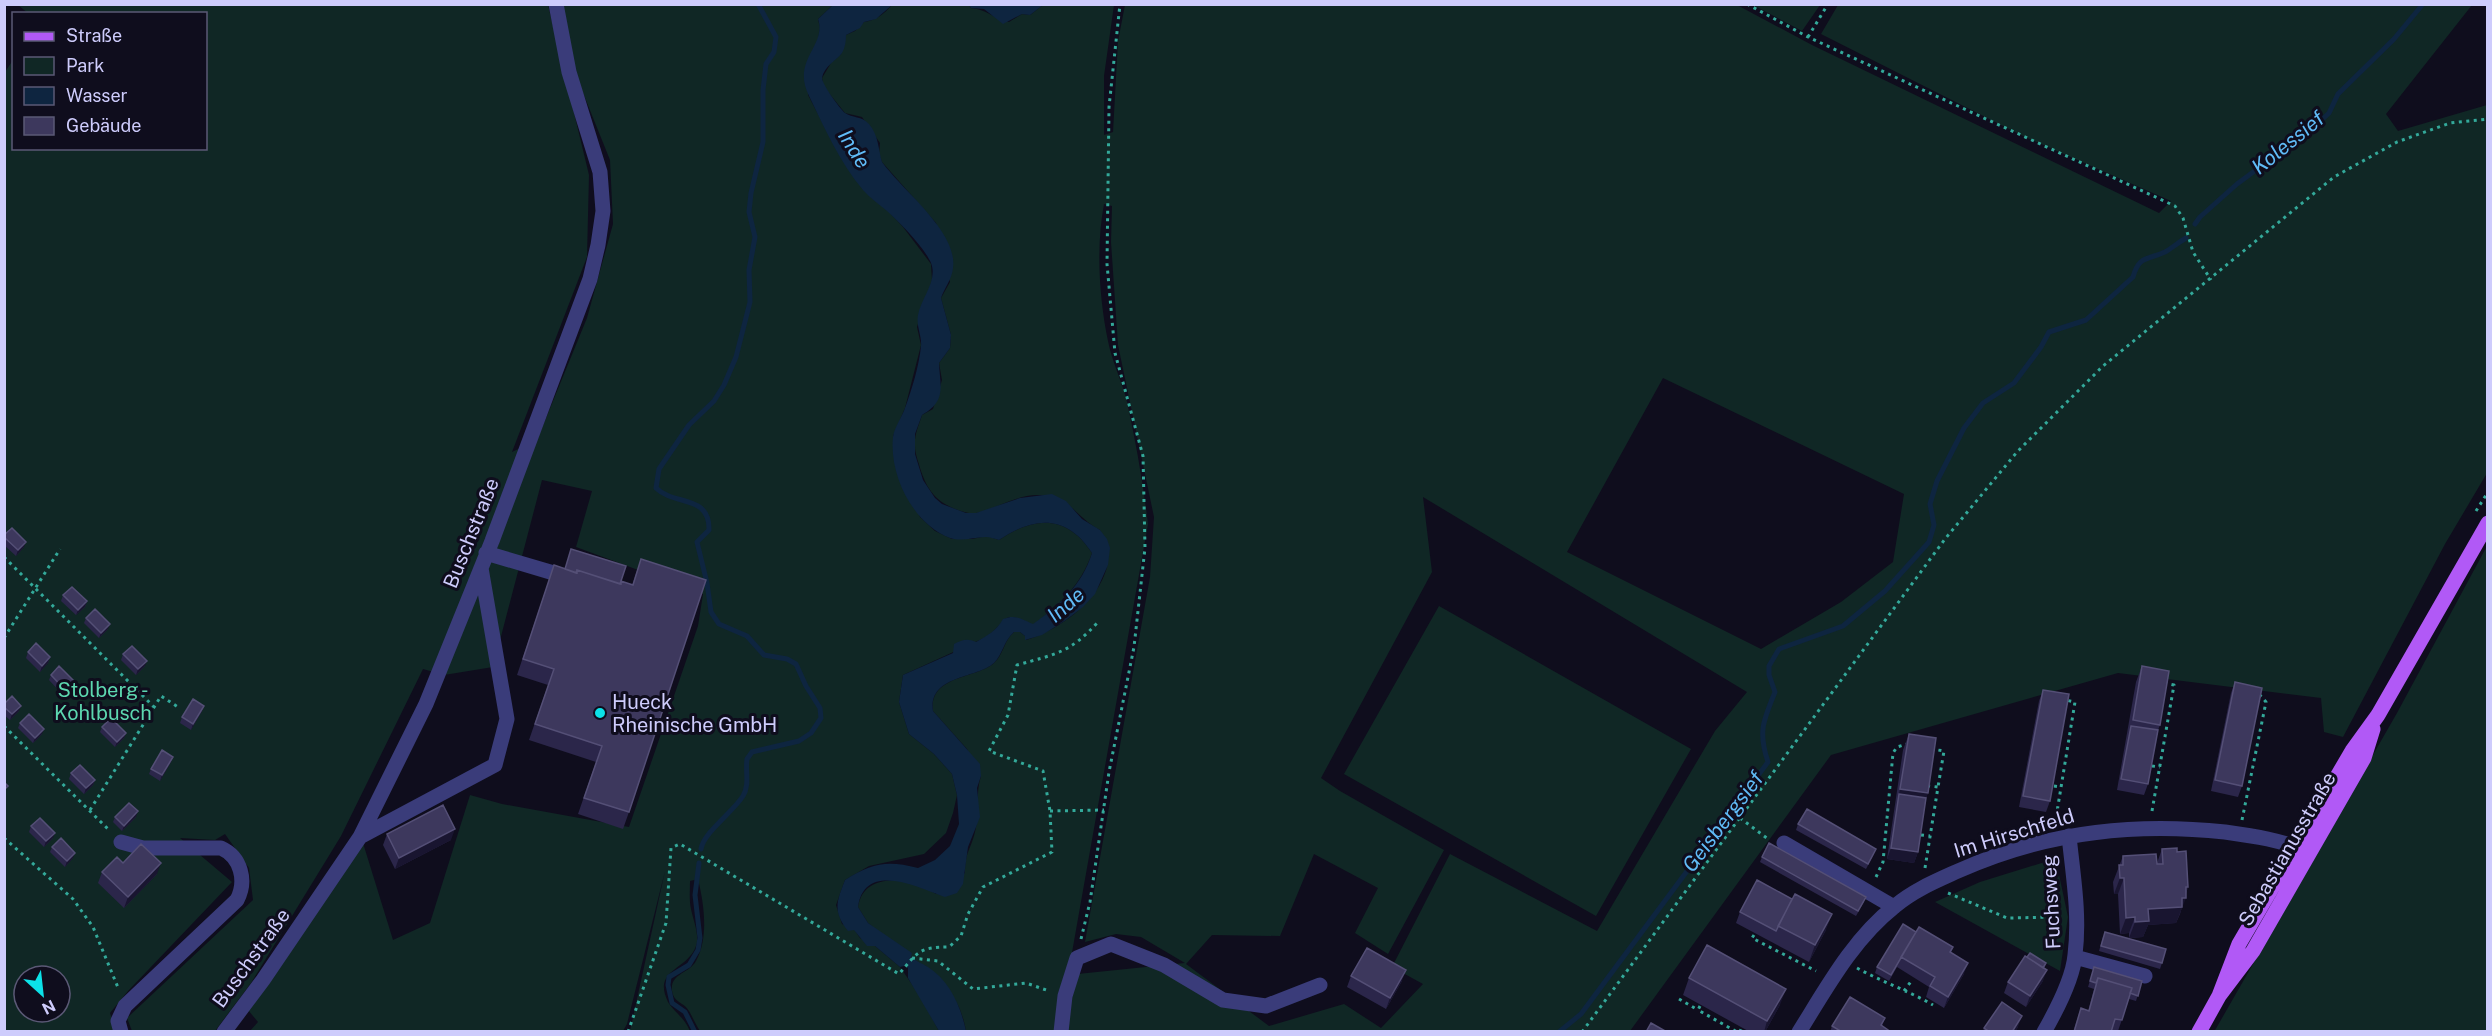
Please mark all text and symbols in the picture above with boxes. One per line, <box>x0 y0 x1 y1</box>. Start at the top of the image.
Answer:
legend <box>12 12 207 150</box>
text: Straße <box>66 25 122 46</box>
text: Park <box>66 55 104 76</box>
text: Wasser <box>66 85 128 106</box>
water label: Kolessief <box>2246 105 2330 179</box>
text: Gebäude <box>66 115 141 136</box>
water label: Inde <box>833 125 876 173</box>
street label: Buschstraße <box>438 474 504 592</box>
water label: Inde <box>1042 582 1089 628</box>
park label: Stolberg - Kohlbusch <box>54 678 152 725</box>
place label: Hueck Rheinische GmbH <box>612 690 777 737</box>
marker: Hueck Rheinische GmbH <box>593 706 607 720</box>
water label: Geisbergsief <box>1677 766 1769 877</box>
street label: Sebastianusstraße <box>2233 768 2341 930</box>
street label: Im Hirschfeld <box>1951 803 2077 863</box>
street label: Fuchsweg <box>2037 854 2065 950</box>
street label: Buschstraße <box>207 904 295 1012</box>
north arrow <box>12 964 72 1024</box>
text: N <box>39 996 58 1018</box>

